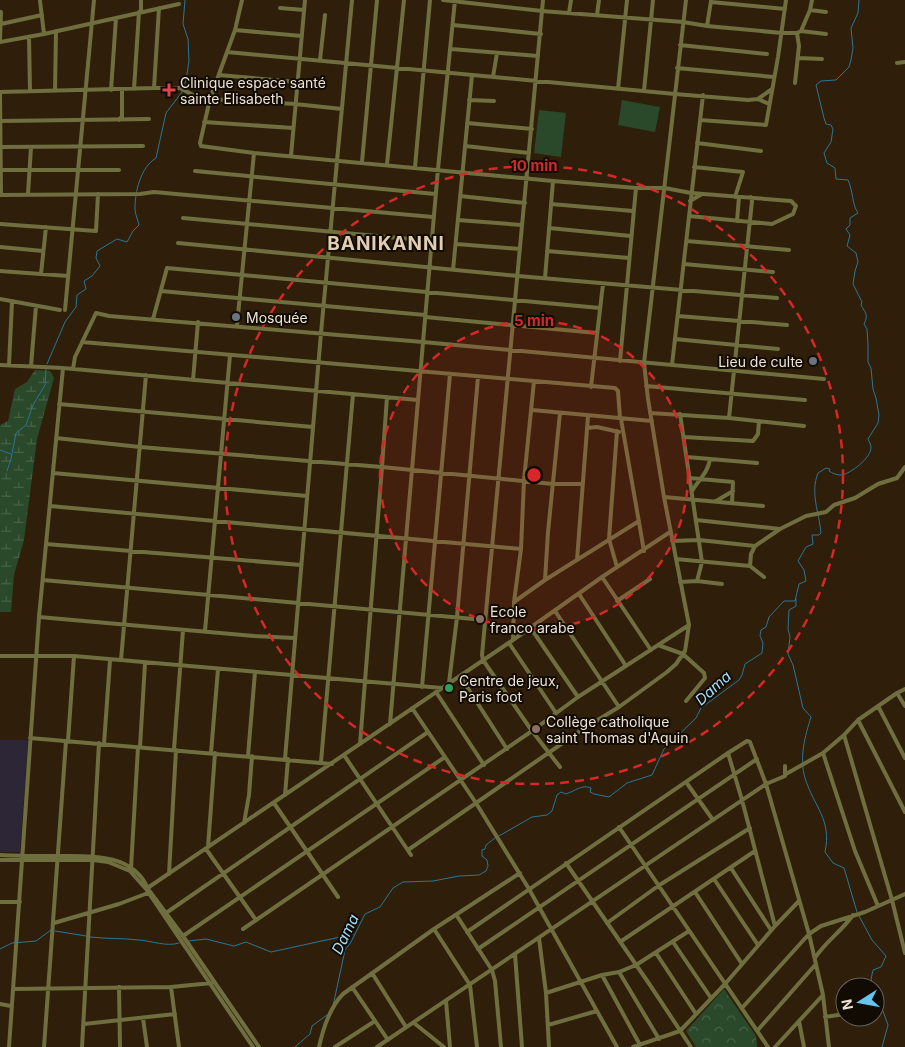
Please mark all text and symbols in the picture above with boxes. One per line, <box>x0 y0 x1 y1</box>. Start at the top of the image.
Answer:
place label: Clinique espace santé sainte Elisabeth <box>180 74 326 107</box>
marker: Clinique espace santé sainte Elisabeth <box>162 83 176 97</box>
text: 10 min <box>510 156 558 175</box>
district label: BANIKANNI <box>327 232 445 255</box>
place label: Mosquée <box>246 309 308 326</box>
marker: Mosquée <box>230 311 242 323</box>
text: 5 min <box>514 311 554 330</box>
place label: Lieu de culte <box>718 353 803 370</box>
marker: Lieu de culte <box>807 355 819 367</box>
centre of rings <box>525 466 543 484</box>
place label: Ecole franco arabe <box>490 603 575 636</box>
marker: Ecole franco arabe <box>474 613 486 625</box>
water label: Dama <box>691 667 735 709</box>
place label: Centre de jeux, Paris foot <box>459 672 560 705</box>
marker: Centre de jeux, Paris foot <box>443 682 455 694</box>
place label: Collège catholique saint Thomas d'Aquin <box>546 713 688 746</box>
marker: Collège catholique saint Thomas d'Aquin <box>530 723 542 735</box>
water label: Dama <box>327 911 363 957</box>
north arrow <box>835 977 885 1027</box>
text: N <box>837 998 856 1011</box>

